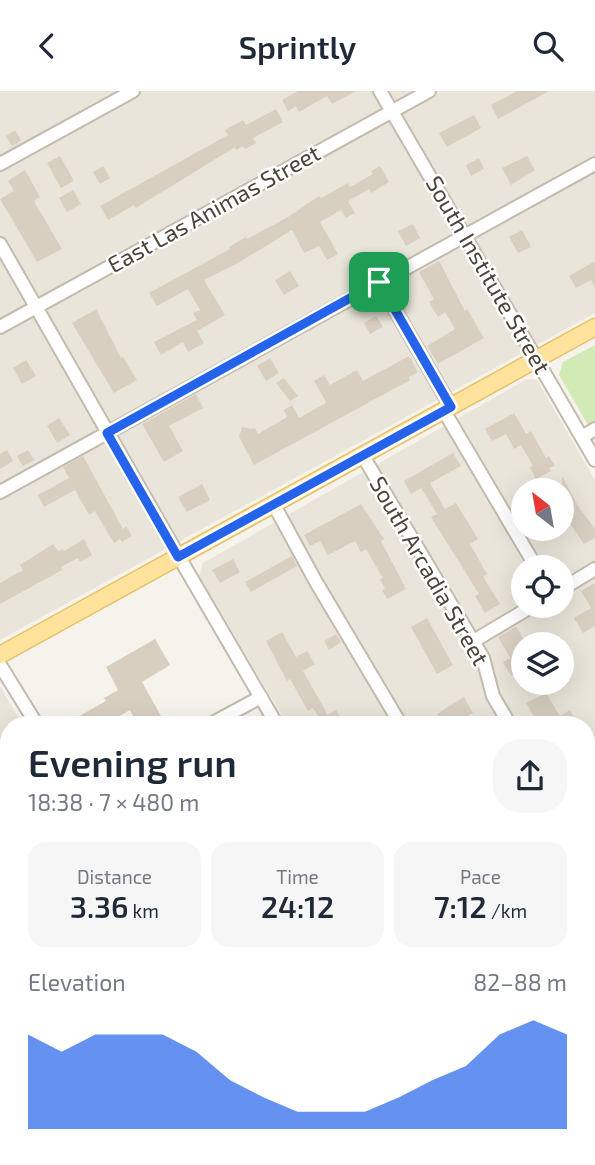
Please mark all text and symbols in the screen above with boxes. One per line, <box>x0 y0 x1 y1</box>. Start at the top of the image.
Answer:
icon: back <box>28 27 66 65</box>
text: Sprintly <box>239 27 356 65</box>
icon: search <box>529 27 567 65</box>
street label: East Las Animas Street <box>102 138 325 278</box>
street label: South Institute Street <box>421 171 557 379</box>
pin <box>349 252 409 312</box>
icon: arrive <box>360 263 398 301</box>
street label: South Arcadia Street <box>364 471 495 670</box>
north arrow <box>511 478 574 541</box>
map controls <box>511 478 574 695</box>
button: locate <box>511 555 574 618</box>
button: layers <box>511 632 574 695</box>
text: Evening run <box>28 739 237 785</box>
button: share <box>493 739 567 813</box>
text: 18:38 · 7 × 480 m <box>28 788 199 816</box>
text: Distance <box>77 865 152 888</box>
text: Time <box>276 865 319 888</box>
text: Pace <box>460 865 501 888</box>
text: 3.36 <box>70 888 128 924</box>
text: 24:12 <box>261 888 334 924</box>
text: 7:12 <box>434 888 487 924</box>
text: km <box>128 899 159 922</box>
text: /km <box>487 899 527 922</box>
text: Elevation <box>28 968 126 996</box>
text: 82–88 m <box>473 968 567 996</box>

